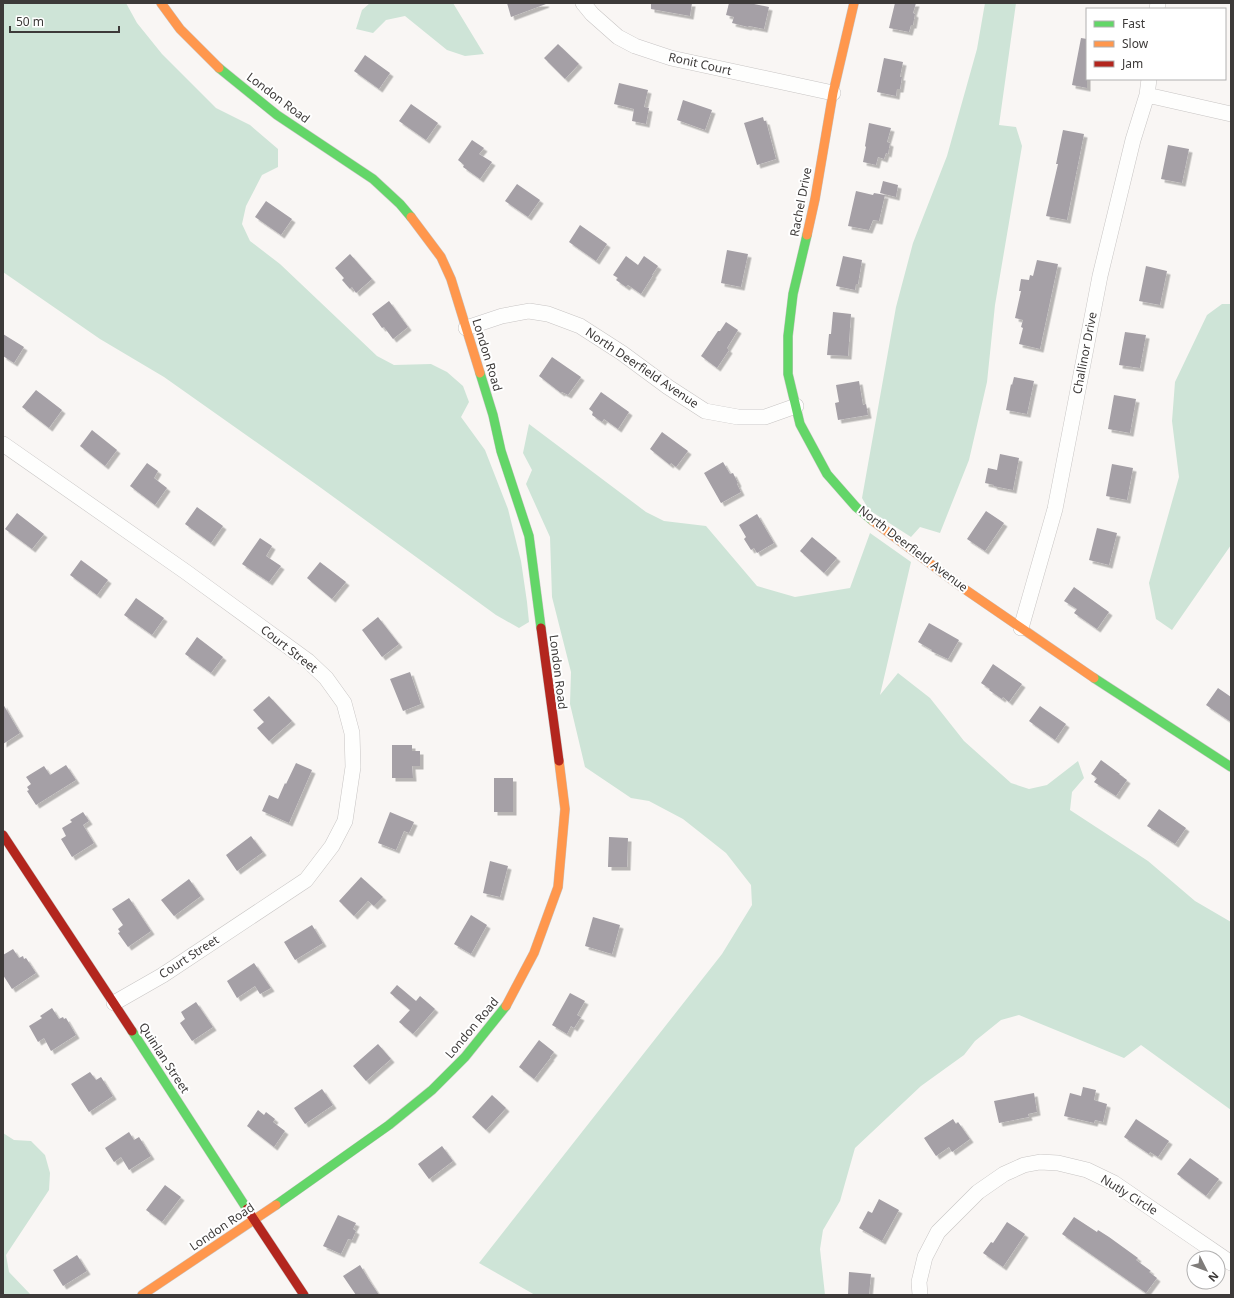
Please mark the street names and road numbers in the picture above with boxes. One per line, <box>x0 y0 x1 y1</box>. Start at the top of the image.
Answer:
street label: Ronit Court <box>667 48 734 79</box>
street label: London Road <box>243 68 313 127</box>
street label: Rachel Drive <box>785 166 816 238</box>
street label: Challinor Drive <box>1068 310 1101 395</box>
street label: London Road <box>468 317 507 393</box>
street label: North Deerfield Avenue <box>582 323 702 412</box>
street label: North Deerfield Avenue <box>855 502 972 596</box>
street label: Court Street <box>257 621 322 677</box>
street label: London Road <box>545 634 572 710</box>
street label: Court Street <box>156 931 222 982</box>
street label: London Road <box>441 993 502 1062</box>
street label: Quinlan Street <box>135 1019 194 1097</box>
street label: Nutly Circle <box>1098 1170 1161 1219</box>
street label: London Road <box>186 1199 258 1255</box>

